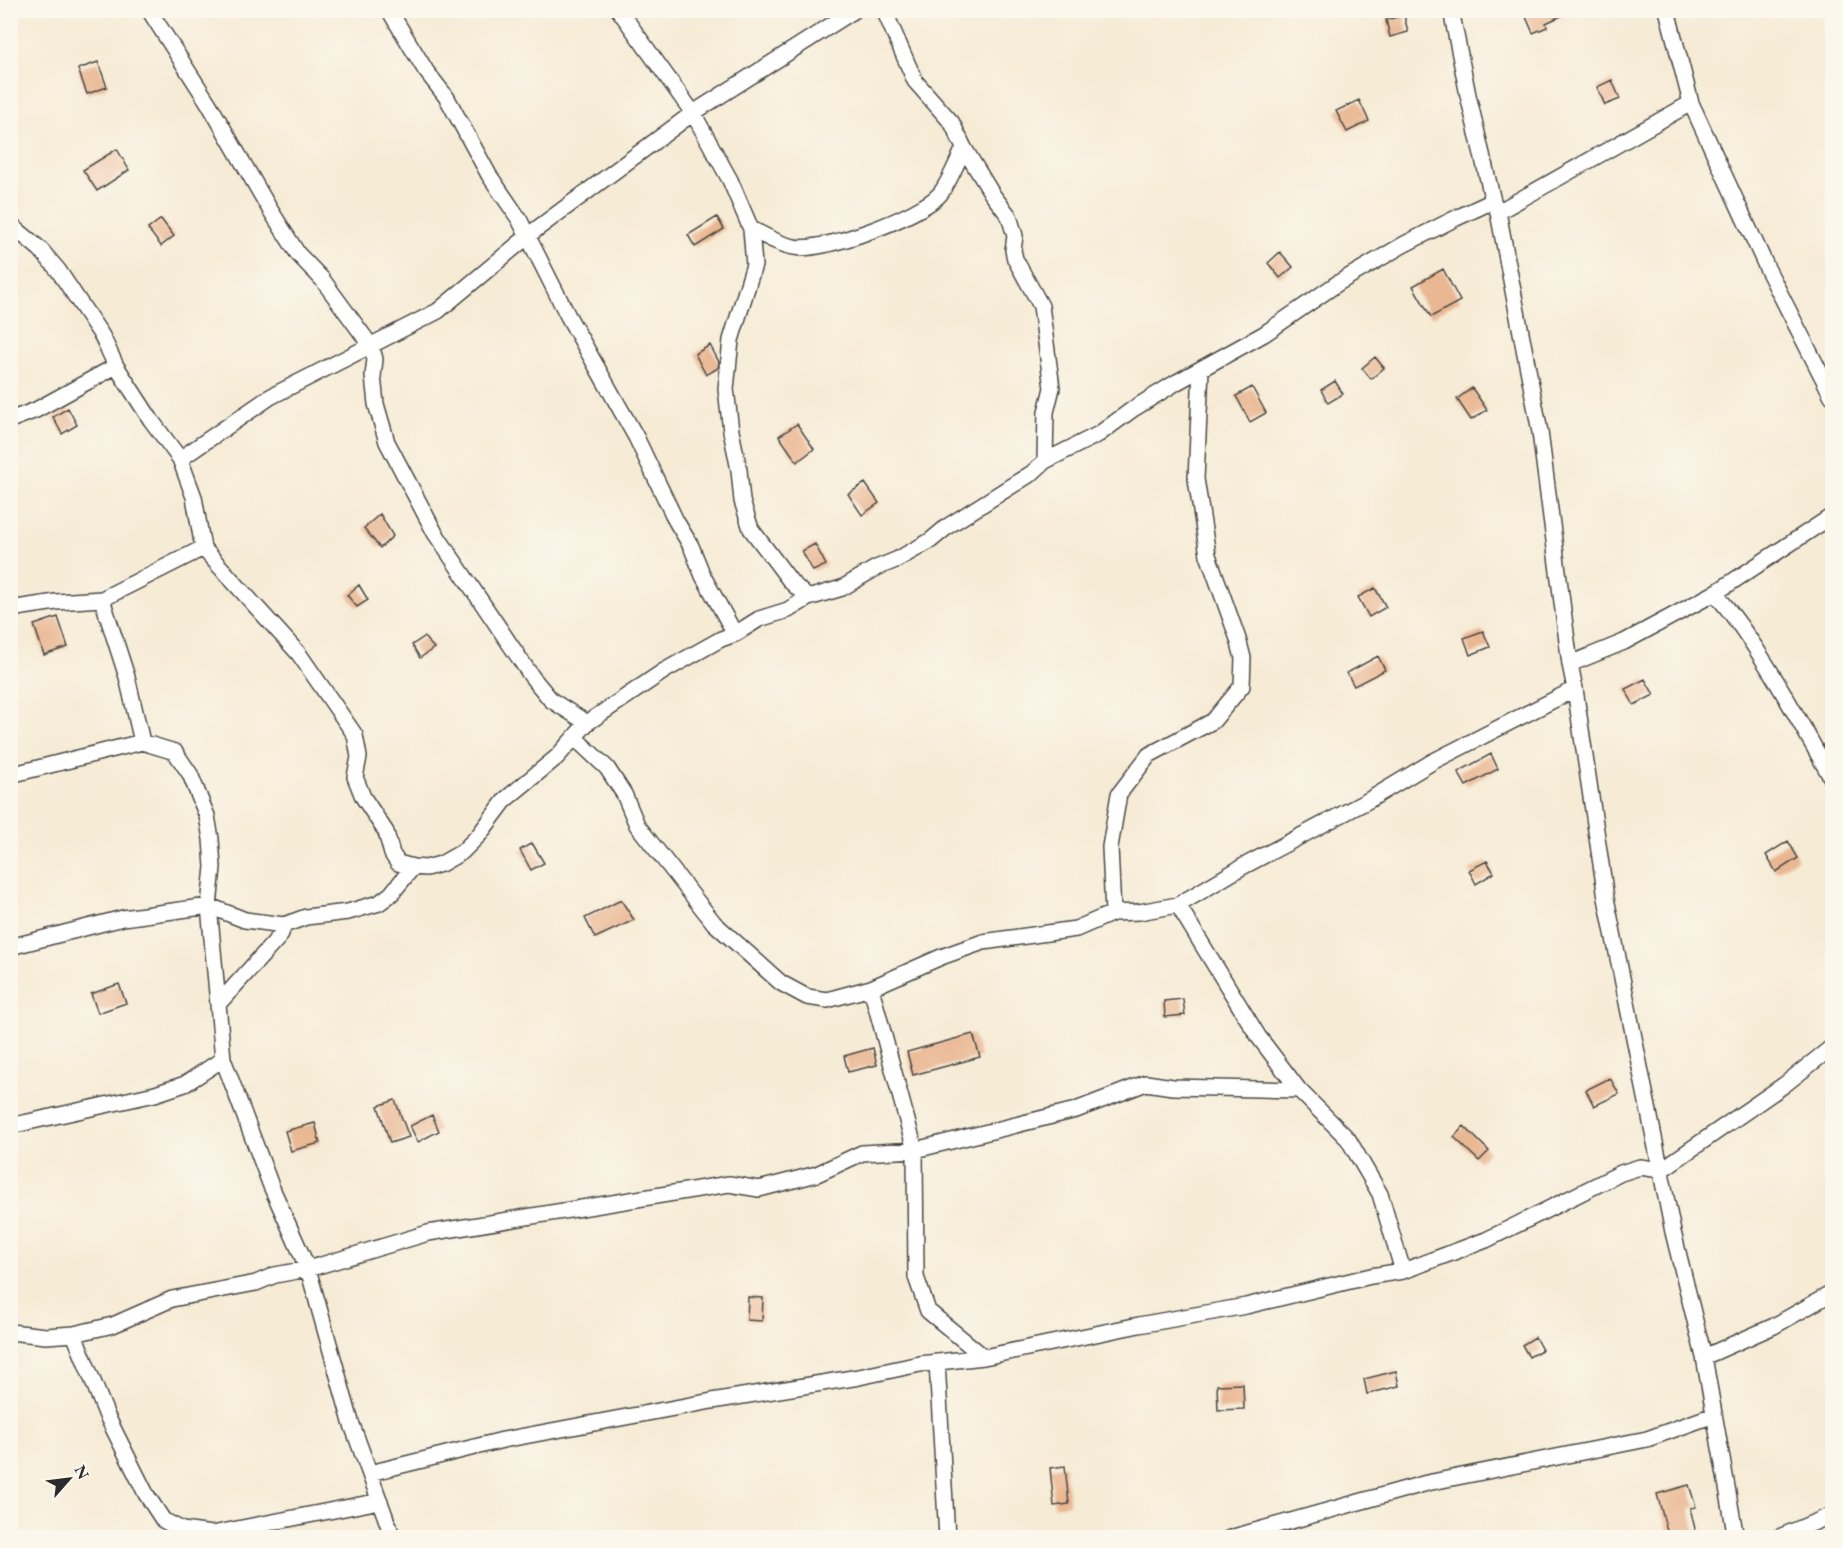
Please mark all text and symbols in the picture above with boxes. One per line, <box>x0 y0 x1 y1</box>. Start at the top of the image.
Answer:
north arrow <box>39 1449 99 1509</box>
text: N <box>69 1462 94 1483</box>

